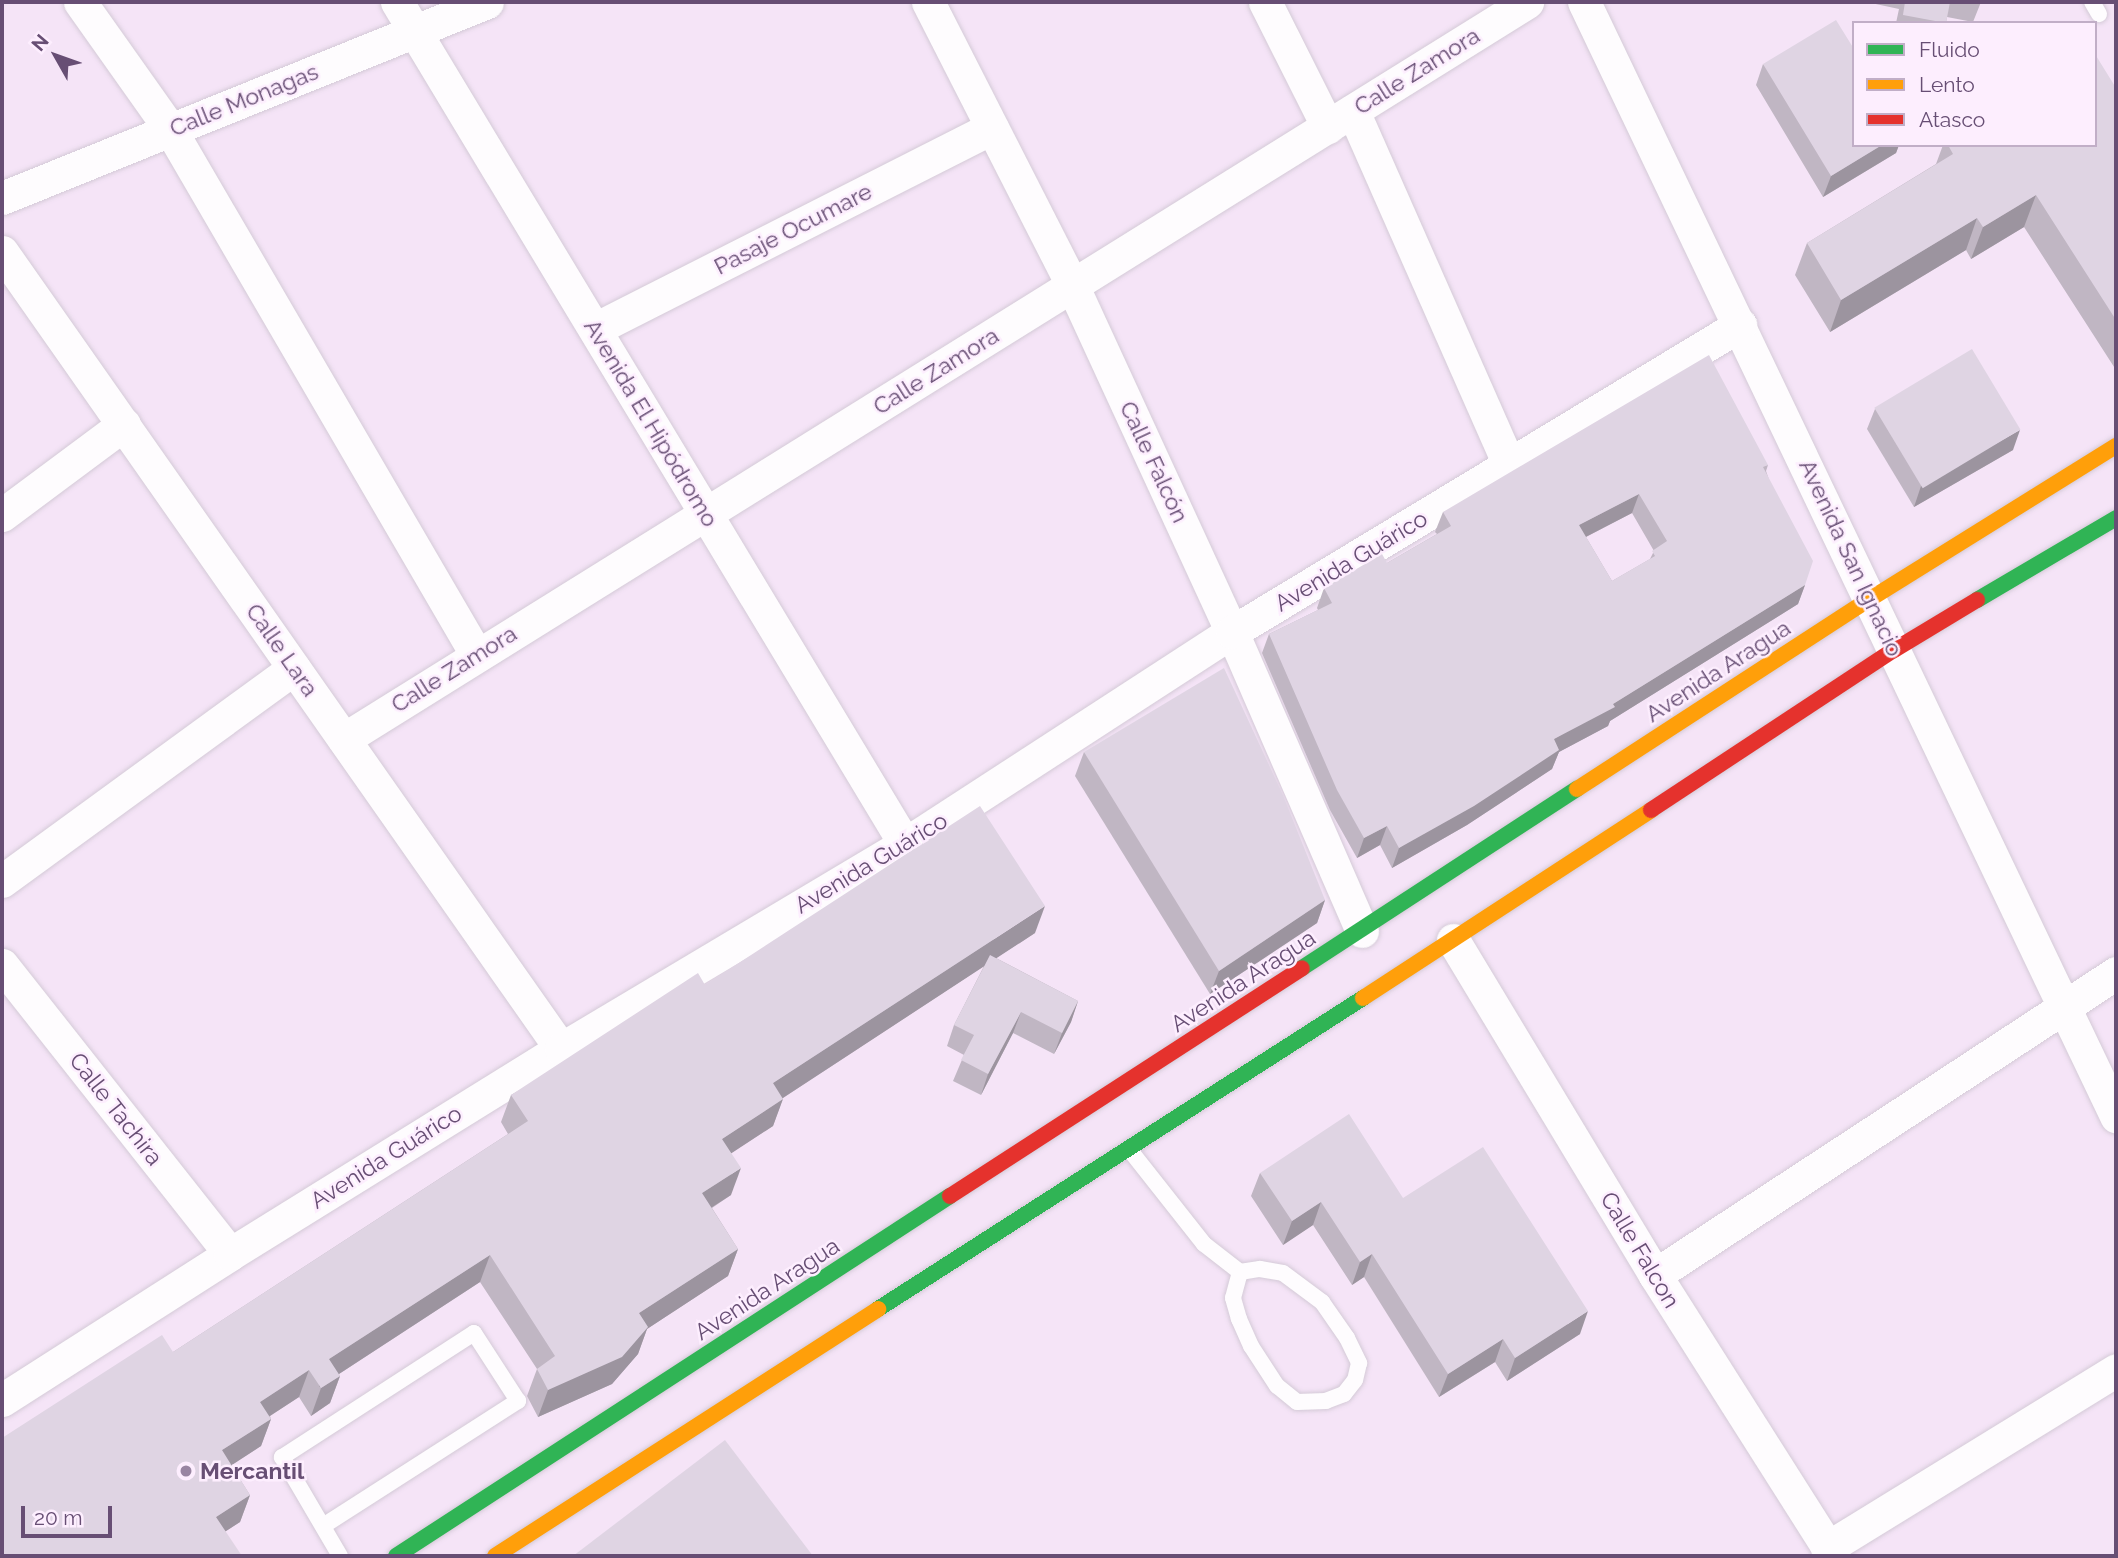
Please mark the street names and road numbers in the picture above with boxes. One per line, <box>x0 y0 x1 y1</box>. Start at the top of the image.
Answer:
street label: Calle Zamora <box>1349 22 1485 120</box>
street label: Calle Monagas <box>166 58 322 142</box>
street label: Pasaje Ocumare <box>710 177 876 281</box>
street label: Avenida El Hipódromo <box>578 314 724 532</box>
street label: Calle Zamora <box>868 322 1004 420</box>
street label: Calle Falcón <box>1114 397 1194 527</box>
street label: Avenida San Ignacio <box>1793 455 1909 661</box>
street label: Avenida Guárico <box>1270 505 1432 617</box>
street label: Calle Lara <box>240 598 324 702</box>
street label: Avenida Aragua <box>1640 614 1796 728</box>
street label: Calle Zamora <box>386 620 522 718</box>
street label: Avenida Guárico <box>790 807 952 919</box>
street label: Avenida Aragua <box>1165 924 1321 1038</box>
street label: Calle Tachira <box>63 1047 169 1171</box>
street label: Avenida Guárico <box>305 1099 467 1215</box>
street label: Calle Falcon <box>1595 1187 1685 1313</box>
street label: Avenida Aragua <box>689 1232 845 1346</box>

